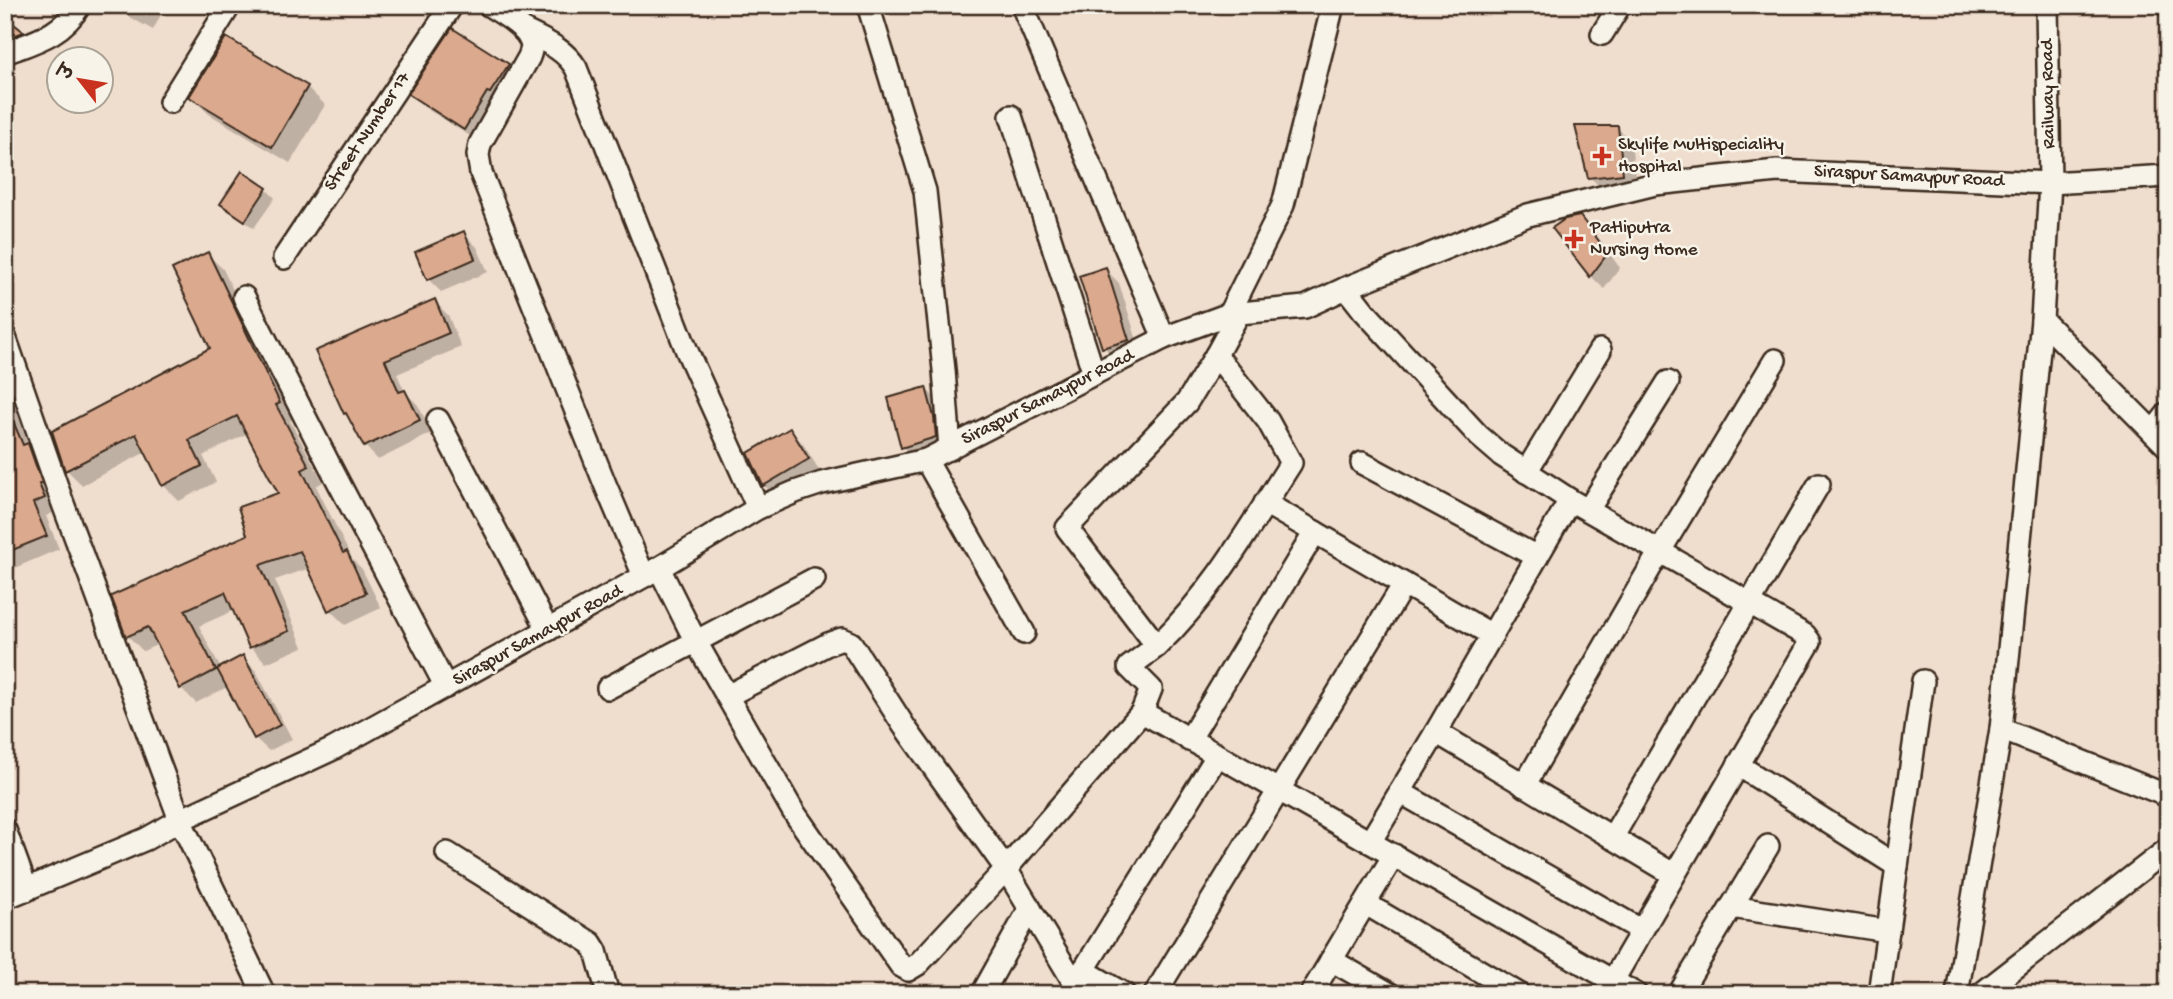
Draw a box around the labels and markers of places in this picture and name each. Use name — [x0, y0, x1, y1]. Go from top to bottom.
place label: Skylife Multispeciality Hospital — [1618, 134, 1785, 179]
marker: Skylife Multispeciality Hospital — [1592, 146, 1612, 166]
place label: Patliputra Nursing Home — [1589, 217, 1698, 262]
marker: Patliputra Nursing Home — [1564, 229, 1584, 249]

